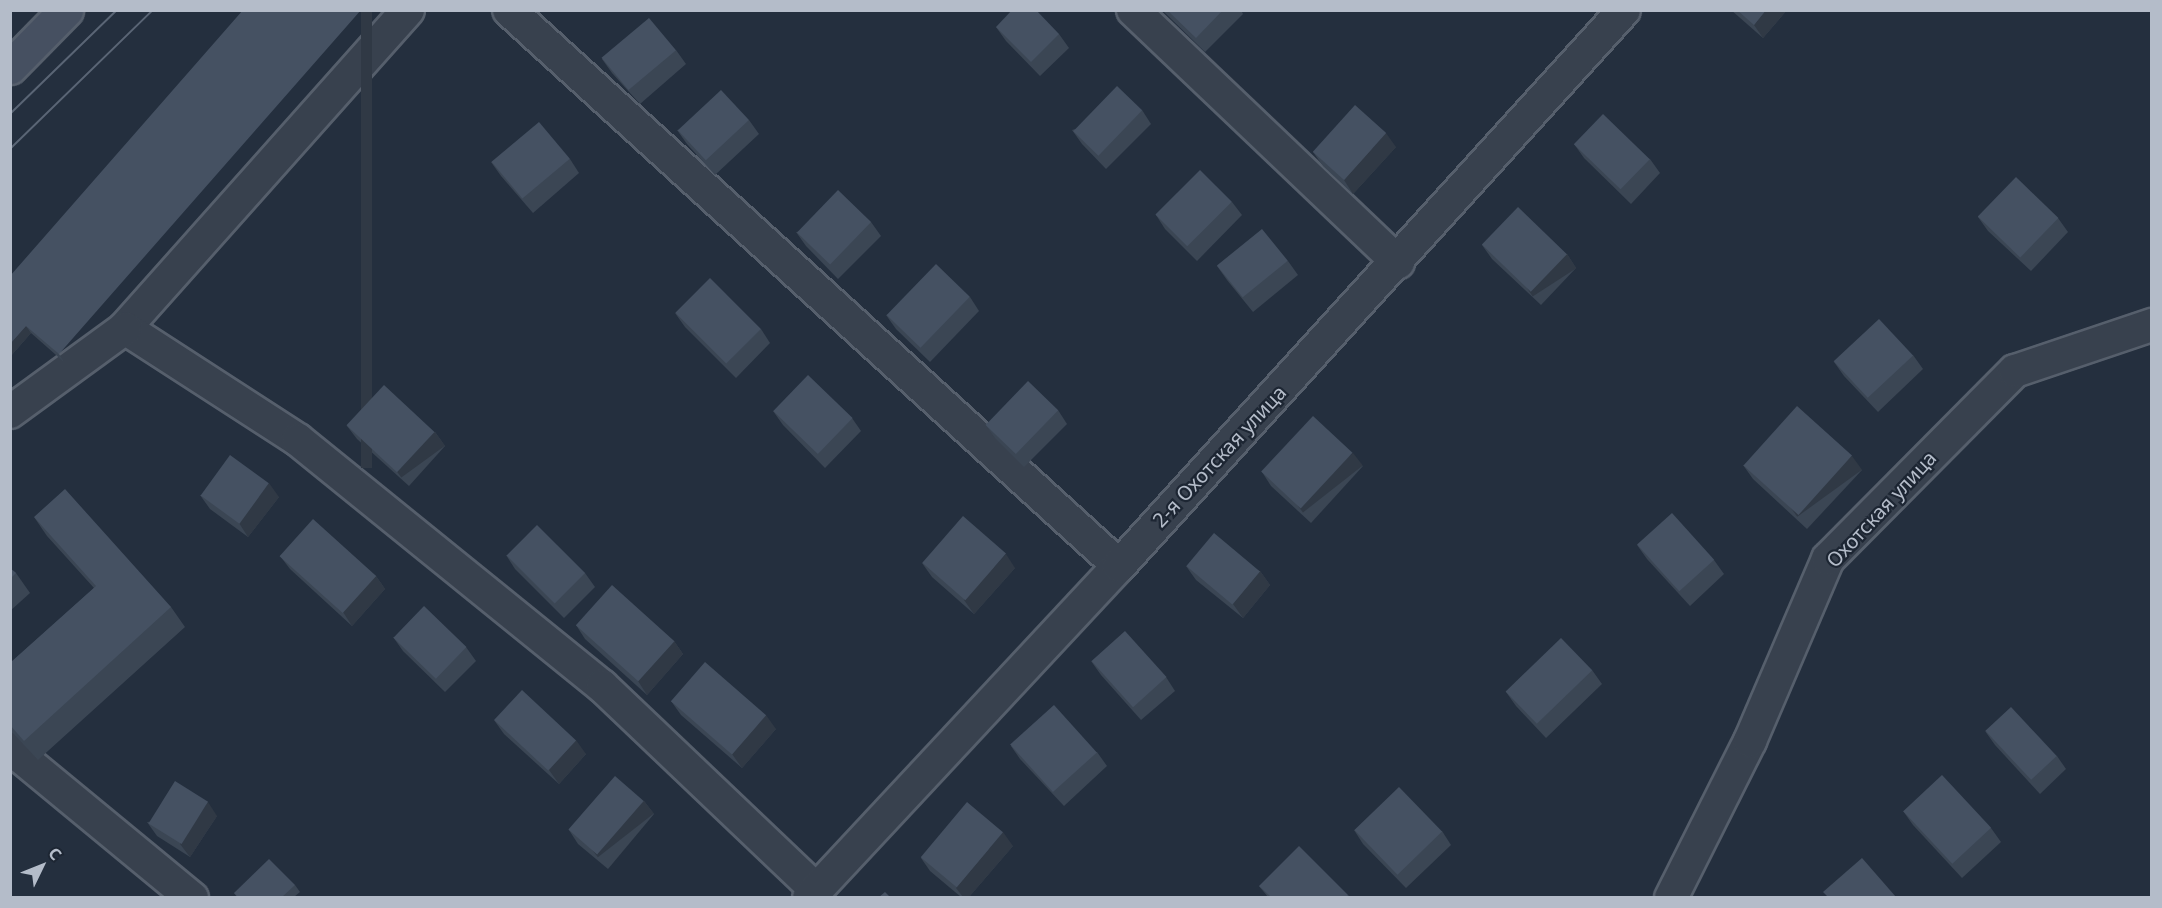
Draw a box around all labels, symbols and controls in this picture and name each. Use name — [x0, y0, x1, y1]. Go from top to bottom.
street label: 2-я Охотская улица — [1147, 380, 1291, 532]
street label: Охотская улица — [1821, 446, 1941, 572]
north arrow — [12, 836, 72, 896]
text: С — [44, 842, 67, 865]

